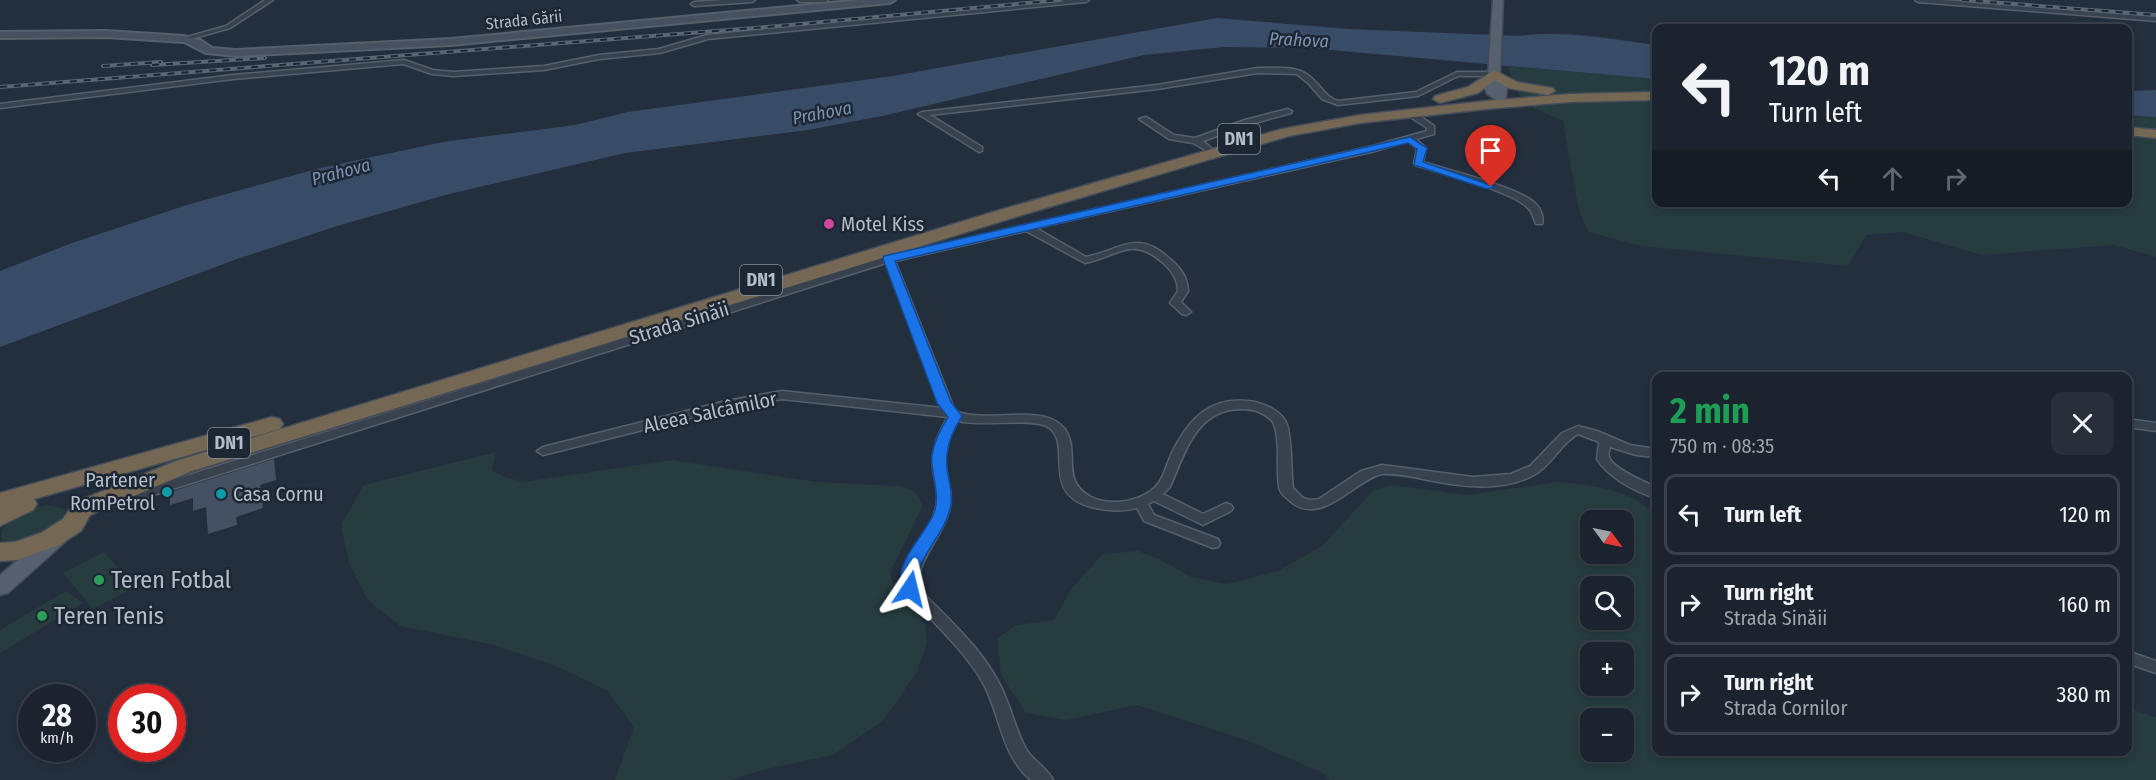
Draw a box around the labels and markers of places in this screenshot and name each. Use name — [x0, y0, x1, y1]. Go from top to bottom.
pin — [1465, 125, 1516, 187]
place label: Motel Kiss — [841, 212, 924, 236]
marker: Motel Kiss — [822, 217, 836, 231]
place label: Partener RomPetrol — [70, 468, 155, 515]
place label: Casa Cornu — [233, 482, 324, 506]
marker: Partener RomPetrol — [160, 485, 174, 499]
marker: Casa Cornu — [214, 487, 228, 501]
place label: Teren Fotbal — [111, 566, 231, 594]
marker: Teren Fotbal — [92, 573, 106, 587]
place label: Teren Tenis — [54, 602, 164, 630]
marker: Teren Tenis — [35, 609, 49, 623]

